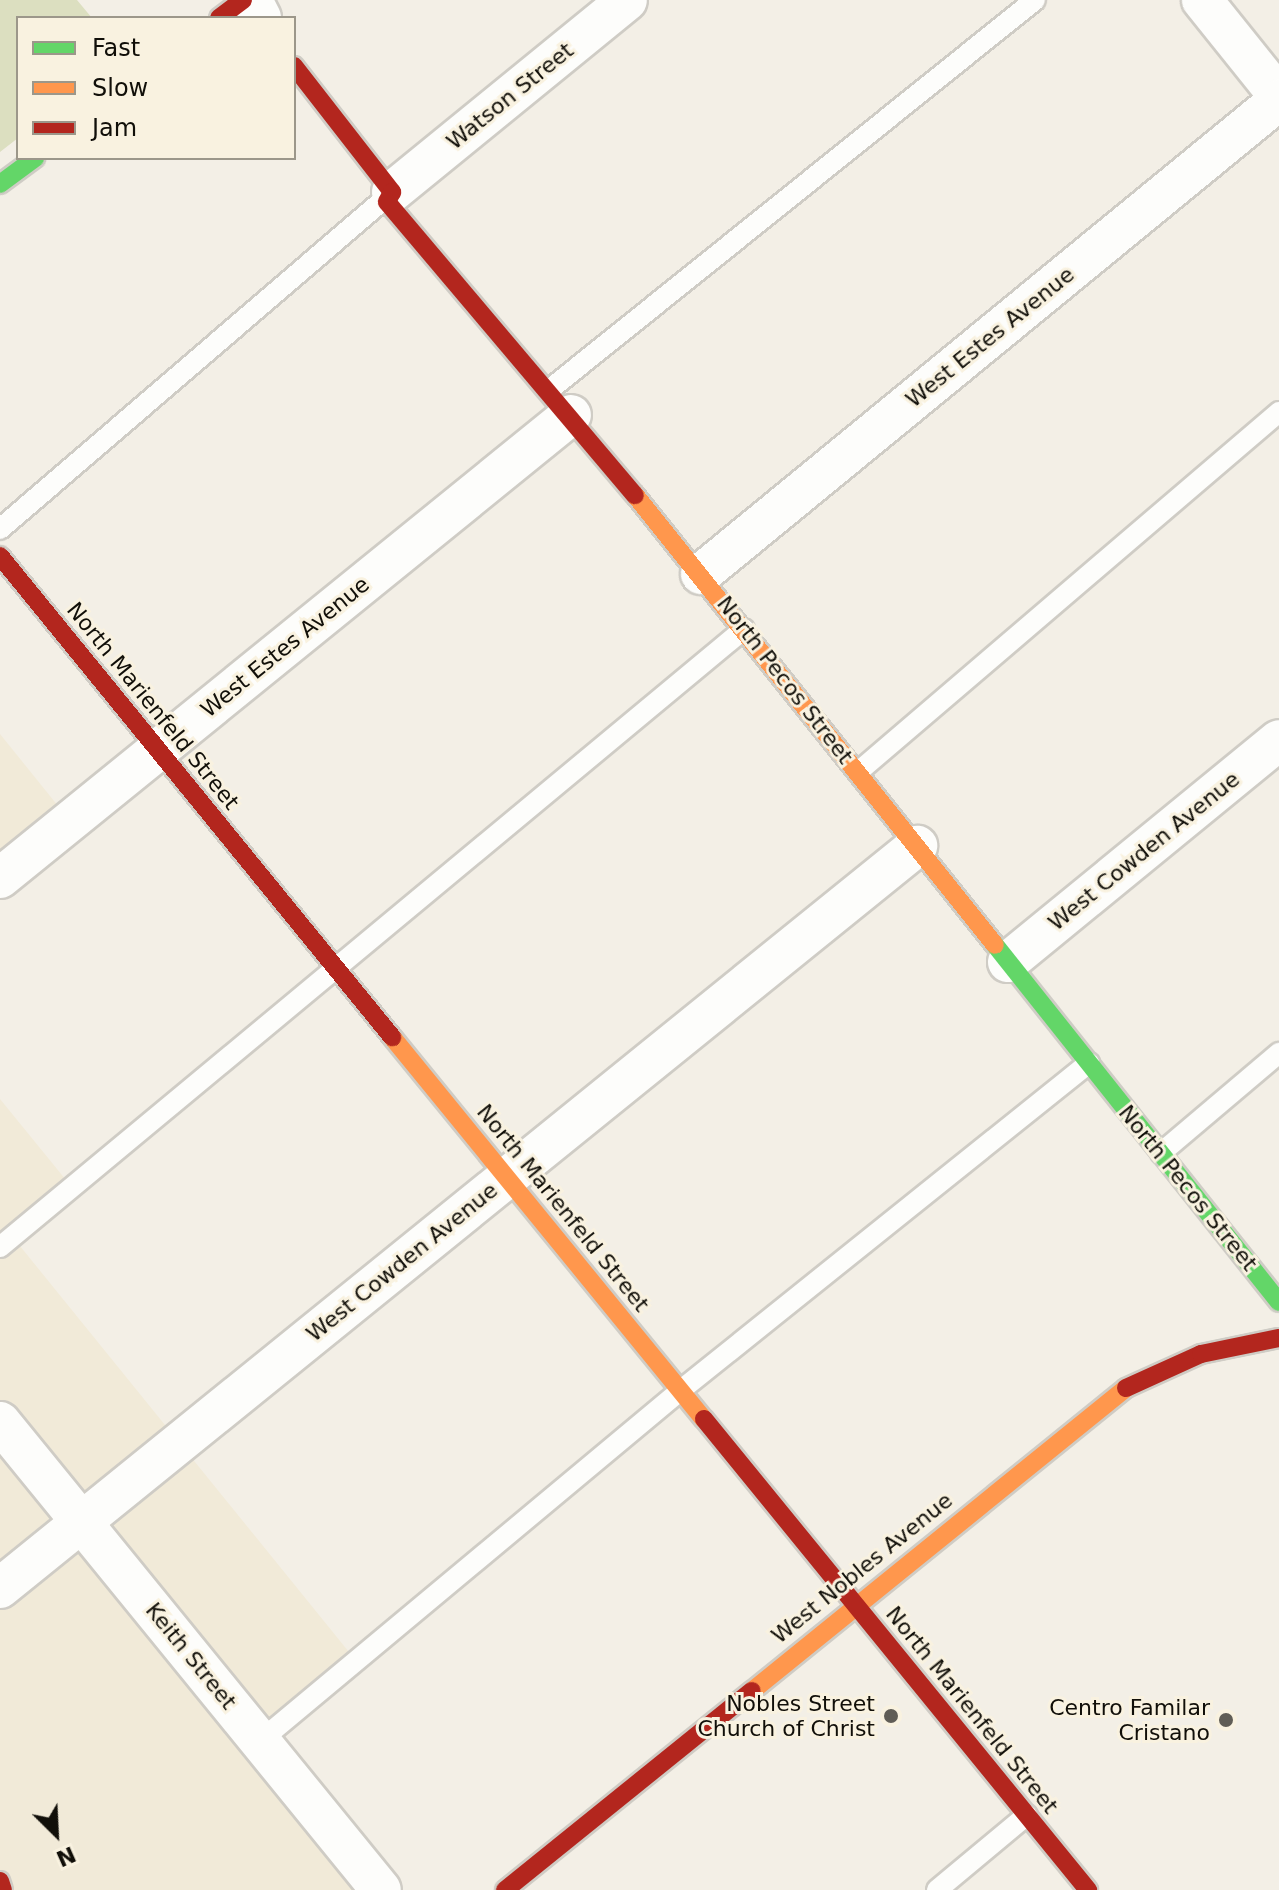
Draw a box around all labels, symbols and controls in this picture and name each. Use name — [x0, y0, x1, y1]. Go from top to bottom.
legend — [16, 16, 296, 160]
text: Fast — [92, 34, 140, 62]
street label: Watson Street — [441, 37, 579, 155]
text: Slow — [92, 74, 148, 102]
text: Jam — [92, 114, 137, 142]
street label: West Estes Avenue — [901, 261, 1079, 413]
street label: West Estes Avenue — [196, 571, 374, 723]
street label: North Pecos Street — [711, 591, 859, 769]
street label: North Marienfeld Street — [61, 597, 245, 815]
street label: West Cowden Avenue — [1043, 766, 1245, 936]
street label: North Marienfeld Street — [471, 1099, 655, 1317]
street label: North Pecos Street — [1113, 1100, 1263, 1276]
street label: West Cowden Avenue — [301, 1177, 503, 1347]
street label: West Nobles Avenue — [766, 1487, 958, 1649]
street label: Keith Street — [140, 1597, 242, 1715]
street label: North Marienfeld Street — [880, 1601, 1064, 1819]
place label: Nobles Street Church of Christ — [697, 1690, 875, 1742]
place label: Centro Familar Cristano — [1049, 1694, 1210, 1746]
marker: Nobles Street Church of Christ — [882, 1707, 900, 1725]
marker: Centro Familar Cristano — [1217, 1711, 1235, 1729]
north arrow — [16, 1794, 96, 1874]
text: N — [52, 1841, 79, 1872]

